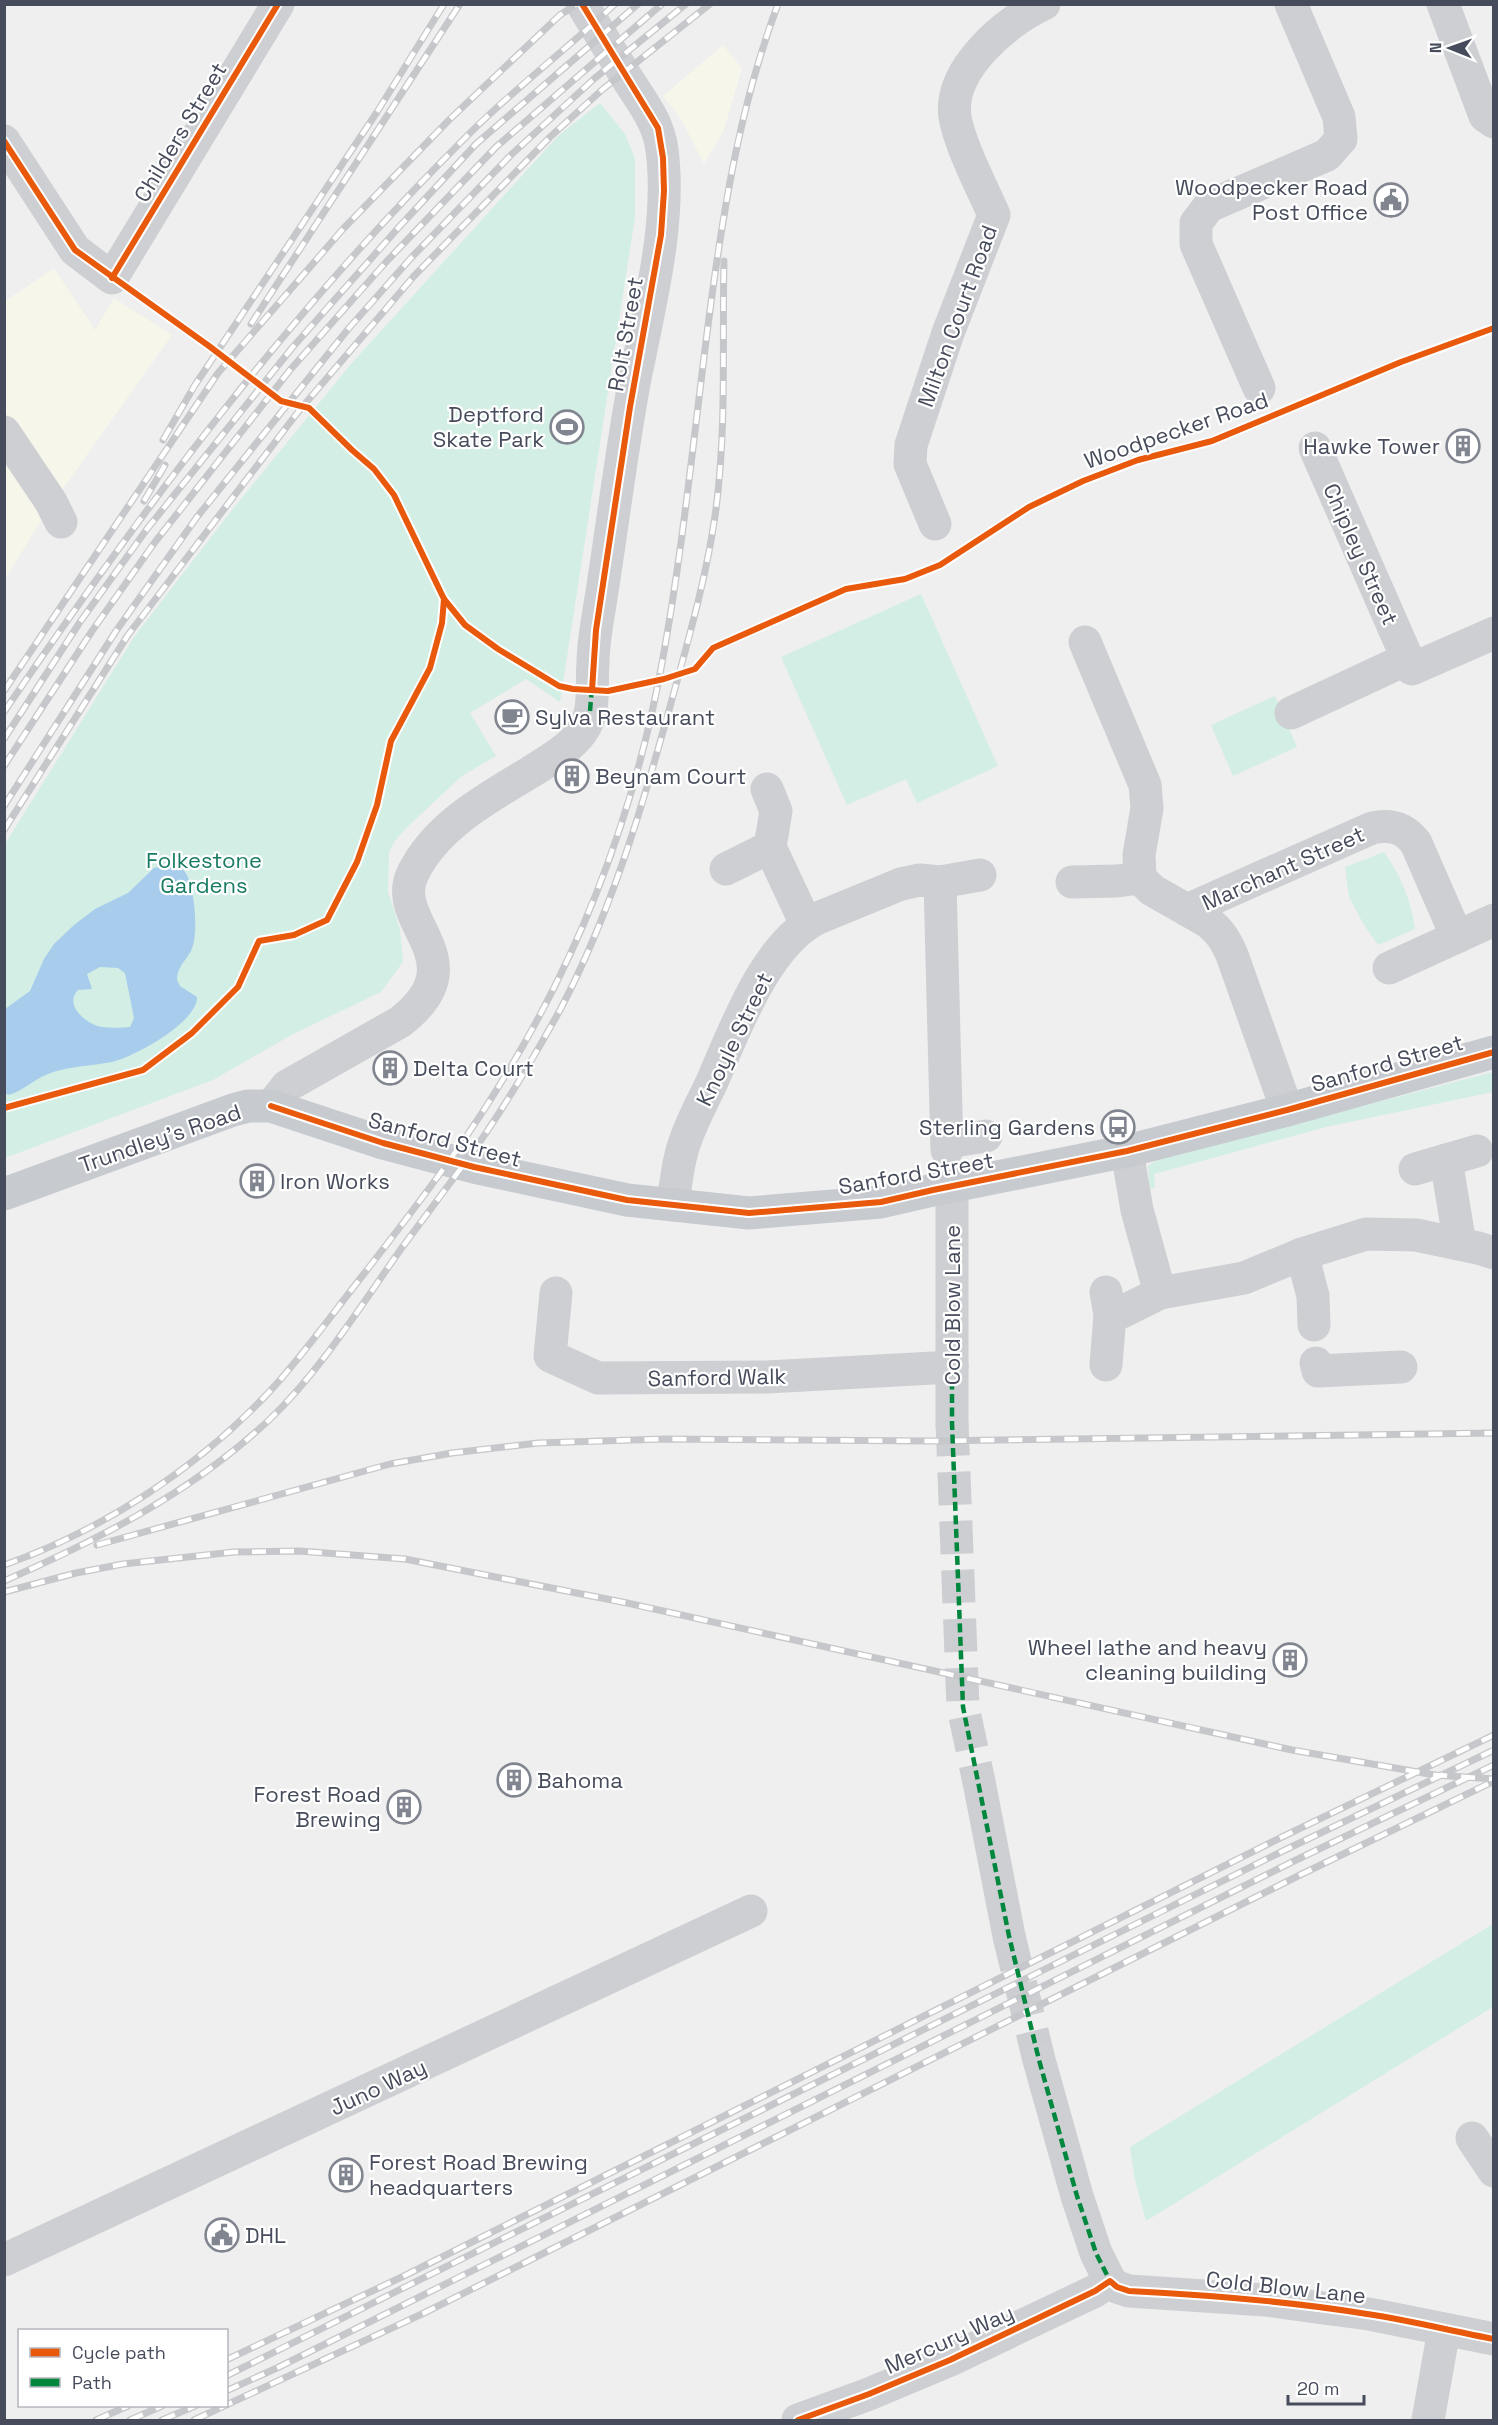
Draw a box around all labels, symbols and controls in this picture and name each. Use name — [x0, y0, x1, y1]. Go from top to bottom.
north arrow — [1420, 18, 1480, 78]
text: N — [1425, 42, 1446, 53]
street label: Childers Street — [127, 57, 233, 207]
place label: Woodpecker Road Post Office — [1175, 173, 1368, 226]
public building icon: Woodpecker Road Post Office — [1373, 182, 1409, 218]
street label: Milton Court Road — [911, 221, 1003, 411]
street label: Rolt Street — [601, 275, 649, 393]
street label: Woodpecker Road — [1080, 385, 1272, 475]
place label: Deptford Skate Park — [433, 400, 544, 453]
sports icon: Deptford Skate Park — [549, 409, 585, 445]
building icon: Hawke Tower — [1445, 428, 1481, 464]
place label: Hawke Tower — [1303, 432, 1440, 460]
street label: Chipley Street — [1317, 479, 1405, 629]
cafe icon: Sylva Restaurant — [494, 699, 530, 735]
place label: Sylva Restaurant — [535, 703, 715, 731]
building icon: Beynam Court — [554, 758, 590, 794]
place label: Beynam Court — [595, 762, 746, 790]
street label: Marchant Street — [1197, 820, 1369, 916]
park label: Folkestone Gardens — [146, 846, 262, 899]
street label: Knoyle Street — [690, 968, 778, 1110]
street label: Sanford Street — [1308, 1028, 1466, 1098]
building icon: Delta Court — [372, 1050, 408, 1086]
place label: Delta Court — [413, 1054, 534, 1082]
street label: Trundley's Road — [75, 1097, 245, 1179]
street label: Sanford Street — [366, 1105, 524, 1173]
bus stop icon: Sterling Gardens — [1100, 1109, 1136, 1145]
place label: Sterling Gardens — [919, 1113, 1095, 1141]
street label: Sanford Street — [836, 1146, 996, 1200]
building icon: Iron Works — [239, 1163, 275, 1199]
place label: Iron Works — [280, 1167, 390, 1195]
street label: Cold Blow Lane — [938, 1225, 966, 1385]
street label: Sanford Walk — [647, 1362, 787, 1392]
place label: Wheel lathe and heavy cleaning building — [1028, 1633, 1267, 1686]
building icon: Wheel lathe and heavy cleaning building — [1272, 1642, 1308, 1678]
building icon: Bahoma — [496, 1762, 532, 1798]
place label: Bahoma — [537, 1766, 623, 1794]
place label: Forest Road Brewing — [254, 1780, 381, 1833]
building icon: Forest Road Brewing — [386, 1789, 422, 1825]
street label: Juno Way — [325, 2052, 431, 2122]
place label: Forest Road Brewing headquarters — [369, 2148, 588, 2201]
building icon: Forest Road Brewing headquarters — [328, 2157, 364, 2193]
public building icon: DHL — [204, 2217, 240, 2253]
place label: DHL — [245, 2221, 286, 2249]
street label: Cold Blow Lane — [1205, 2265, 1367, 2309]
street label: Mercury Way — [880, 2298, 1018, 2380]
legend — [18, 2329, 228, 2407]
text: Cycle path — [72, 2341, 166, 2364]
scale bar — [1288, 2368, 1364, 2406]
text: Path — [72, 2371, 112, 2394]
text: 20 m — [1297, 2377, 1340, 2400]

